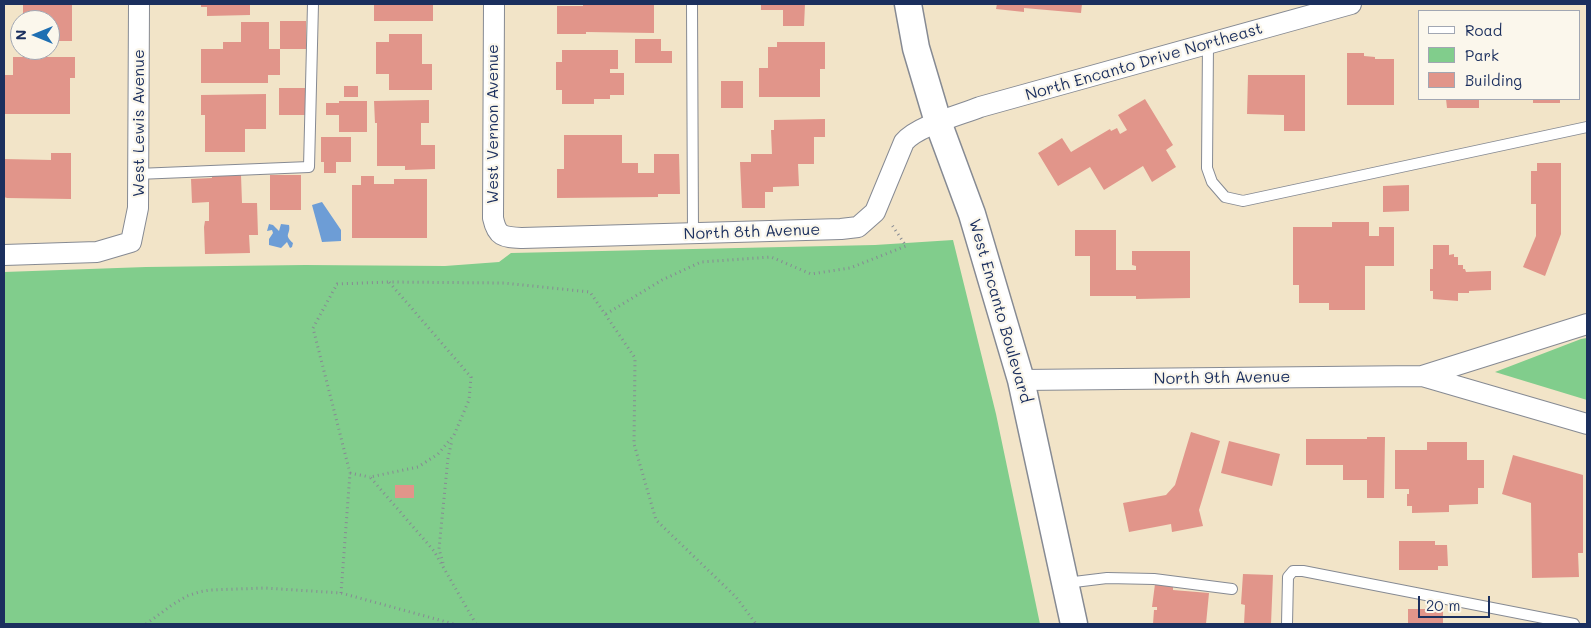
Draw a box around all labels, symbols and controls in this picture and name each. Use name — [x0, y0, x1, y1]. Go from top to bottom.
north arrow — [10, 10, 60, 60]
legend — [1418, 10, 1581, 100]
street label: North Encanto Drive Northeast — [1023, 19, 1265, 105]
text: Road — [1465, 20, 1502, 40]
text: N — [11, 30, 30, 40]
street label: West Vernon Avenue — [483, 44, 503, 204]
text: Park — [1465, 45, 1499, 65]
street label: West Lewis Avenue — [129, 49, 149, 197]
text: Building — [1465, 70, 1522, 90]
street label: West Encanto Boulevard — [965, 217, 1035, 405]
street label: North 8th Avenue — [683, 220, 821, 244]
street label: North 9th Avenue — [1154, 367, 1290, 389]
scale bar — [1421, 586, 1494, 618]
text: 20 m — [1426, 595, 1460, 615]

